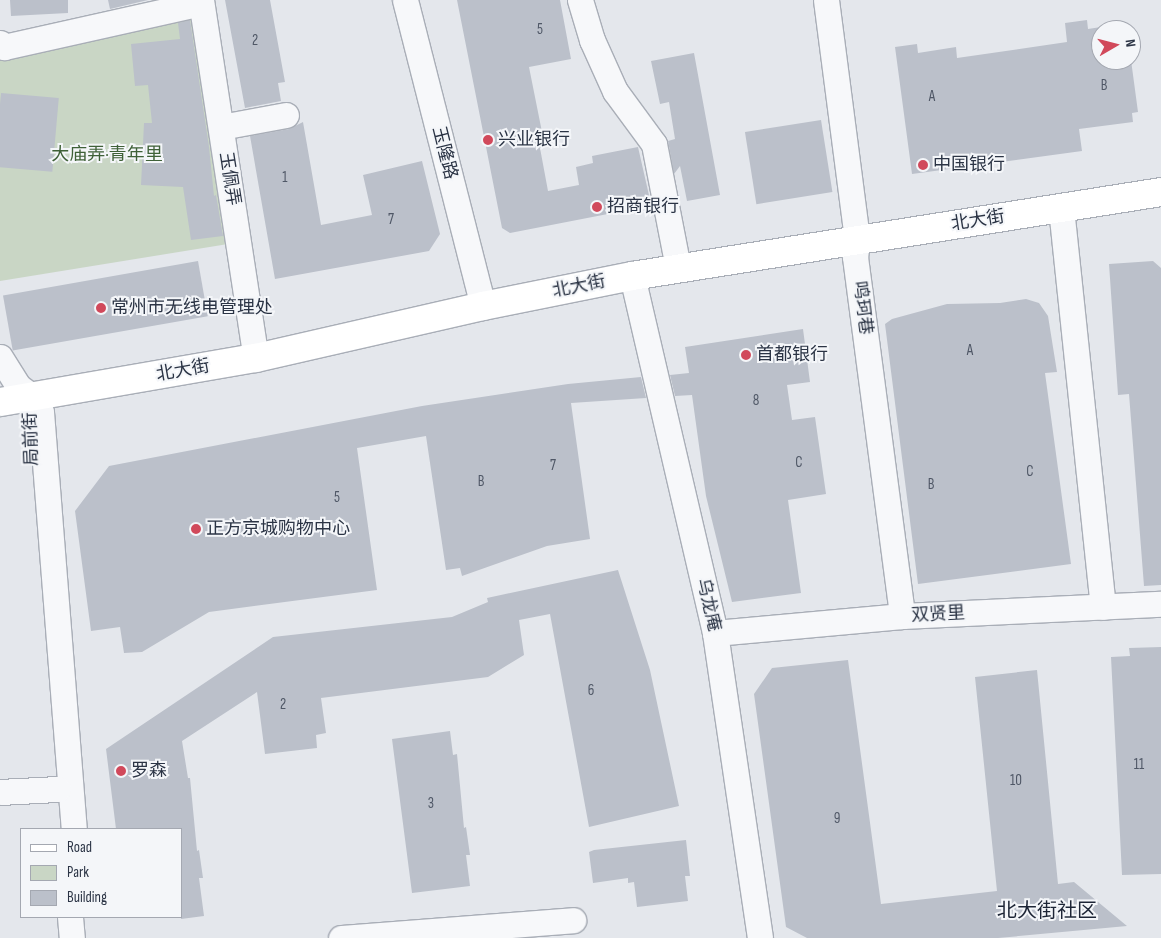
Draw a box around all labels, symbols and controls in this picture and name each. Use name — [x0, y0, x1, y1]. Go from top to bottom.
north arrow — [1091, 20, 1141, 70]
house number: 5 — [537, 21, 543, 39]
house number: 2 — [252, 32, 258, 50]
text: N — [1121, 38, 1139, 48]
house number: B — [1101, 77, 1107, 95]
house number: A — [929, 88, 935, 106]
street label: 玉隆路 — [427, 124, 461, 182]
place label: 兴业银行 — [498, 129, 570, 151]
marker: 兴业银行 — [482, 134, 494, 146]
park label: 大庙弄·青年里 — [51, 144, 163, 166]
street label: 玉佩弄 — [214, 151, 244, 207]
place label: 中国银行 — [933, 154, 1005, 176]
marker: 中国银行 — [917, 159, 929, 171]
house number: 1 — [282, 169, 288, 187]
place label: 招商银行 — [607, 196, 679, 218]
marker: 招商银行 — [591, 201, 603, 213]
street label: 北大街 — [950, 206, 1006, 236]
house number: 7 — [388, 211, 394, 229]
street label: 北大街 — [550, 271, 608, 303]
street label: 鸣珂巷 — [848, 280, 876, 336]
place label: 常州市无线电管理处 — [111, 297, 273, 319]
marker: 常州市无线电管理处 — [95, 302, 107, 314]
house number: A — [967, 342, 973, 360]
place label: 首都银行 — [756, 344, 828, 366]
marker: 首都银行 — [740, 349, 752, 361]
street label: 北大街 — [155, 356, 211, 386]
house number: 8 — [753, 392, 759, 410]
street label: 局前街 — [20, 412, 44, 466]
house number: C — [795, 454, 803, 472]
house number: 7 — [550, 457, 556, 475]
house number: C — [1026, 463, 1034, 481]
house number: B — [478, 473, 484, 491]
house number: B — [928, 476, 934, 494]
house number: 5 — [334, 489, 340, 507]
place label: 正方京城购物中心 — [206, 518, 350, 540]
marker: 正方京城购物中心 — [190, 523, 202, 535]
street label: 乌龙庵 — [691, 576, 725, 634]
street label: 双贤里 — [910, 603, 966, 627]
house number: 6 — [588, 682, 594, 700]
house number: 2 — [280, 696, 286, 714]
house number: 11 — [1134, 756, 1144, 774]
place label: 罗森 — [131, 760, 167, 782]
marker: 罗森 — [115, 765, 127, 777]
house number: 10 — [1010, 772, 1022, 790]
house number: 3 — [428, 795, 434, 813]
house number: 9 — [834, 810, 840, 828]
legend — [20, 828, 182, 918]
text: Road — [67, 838, 92, 857]
text: Park — [67, 863, 89, 882]
text: Building — [67, 888, 107, 907]
district label: 北大街社区 — [997, 899, 1097, 923]

